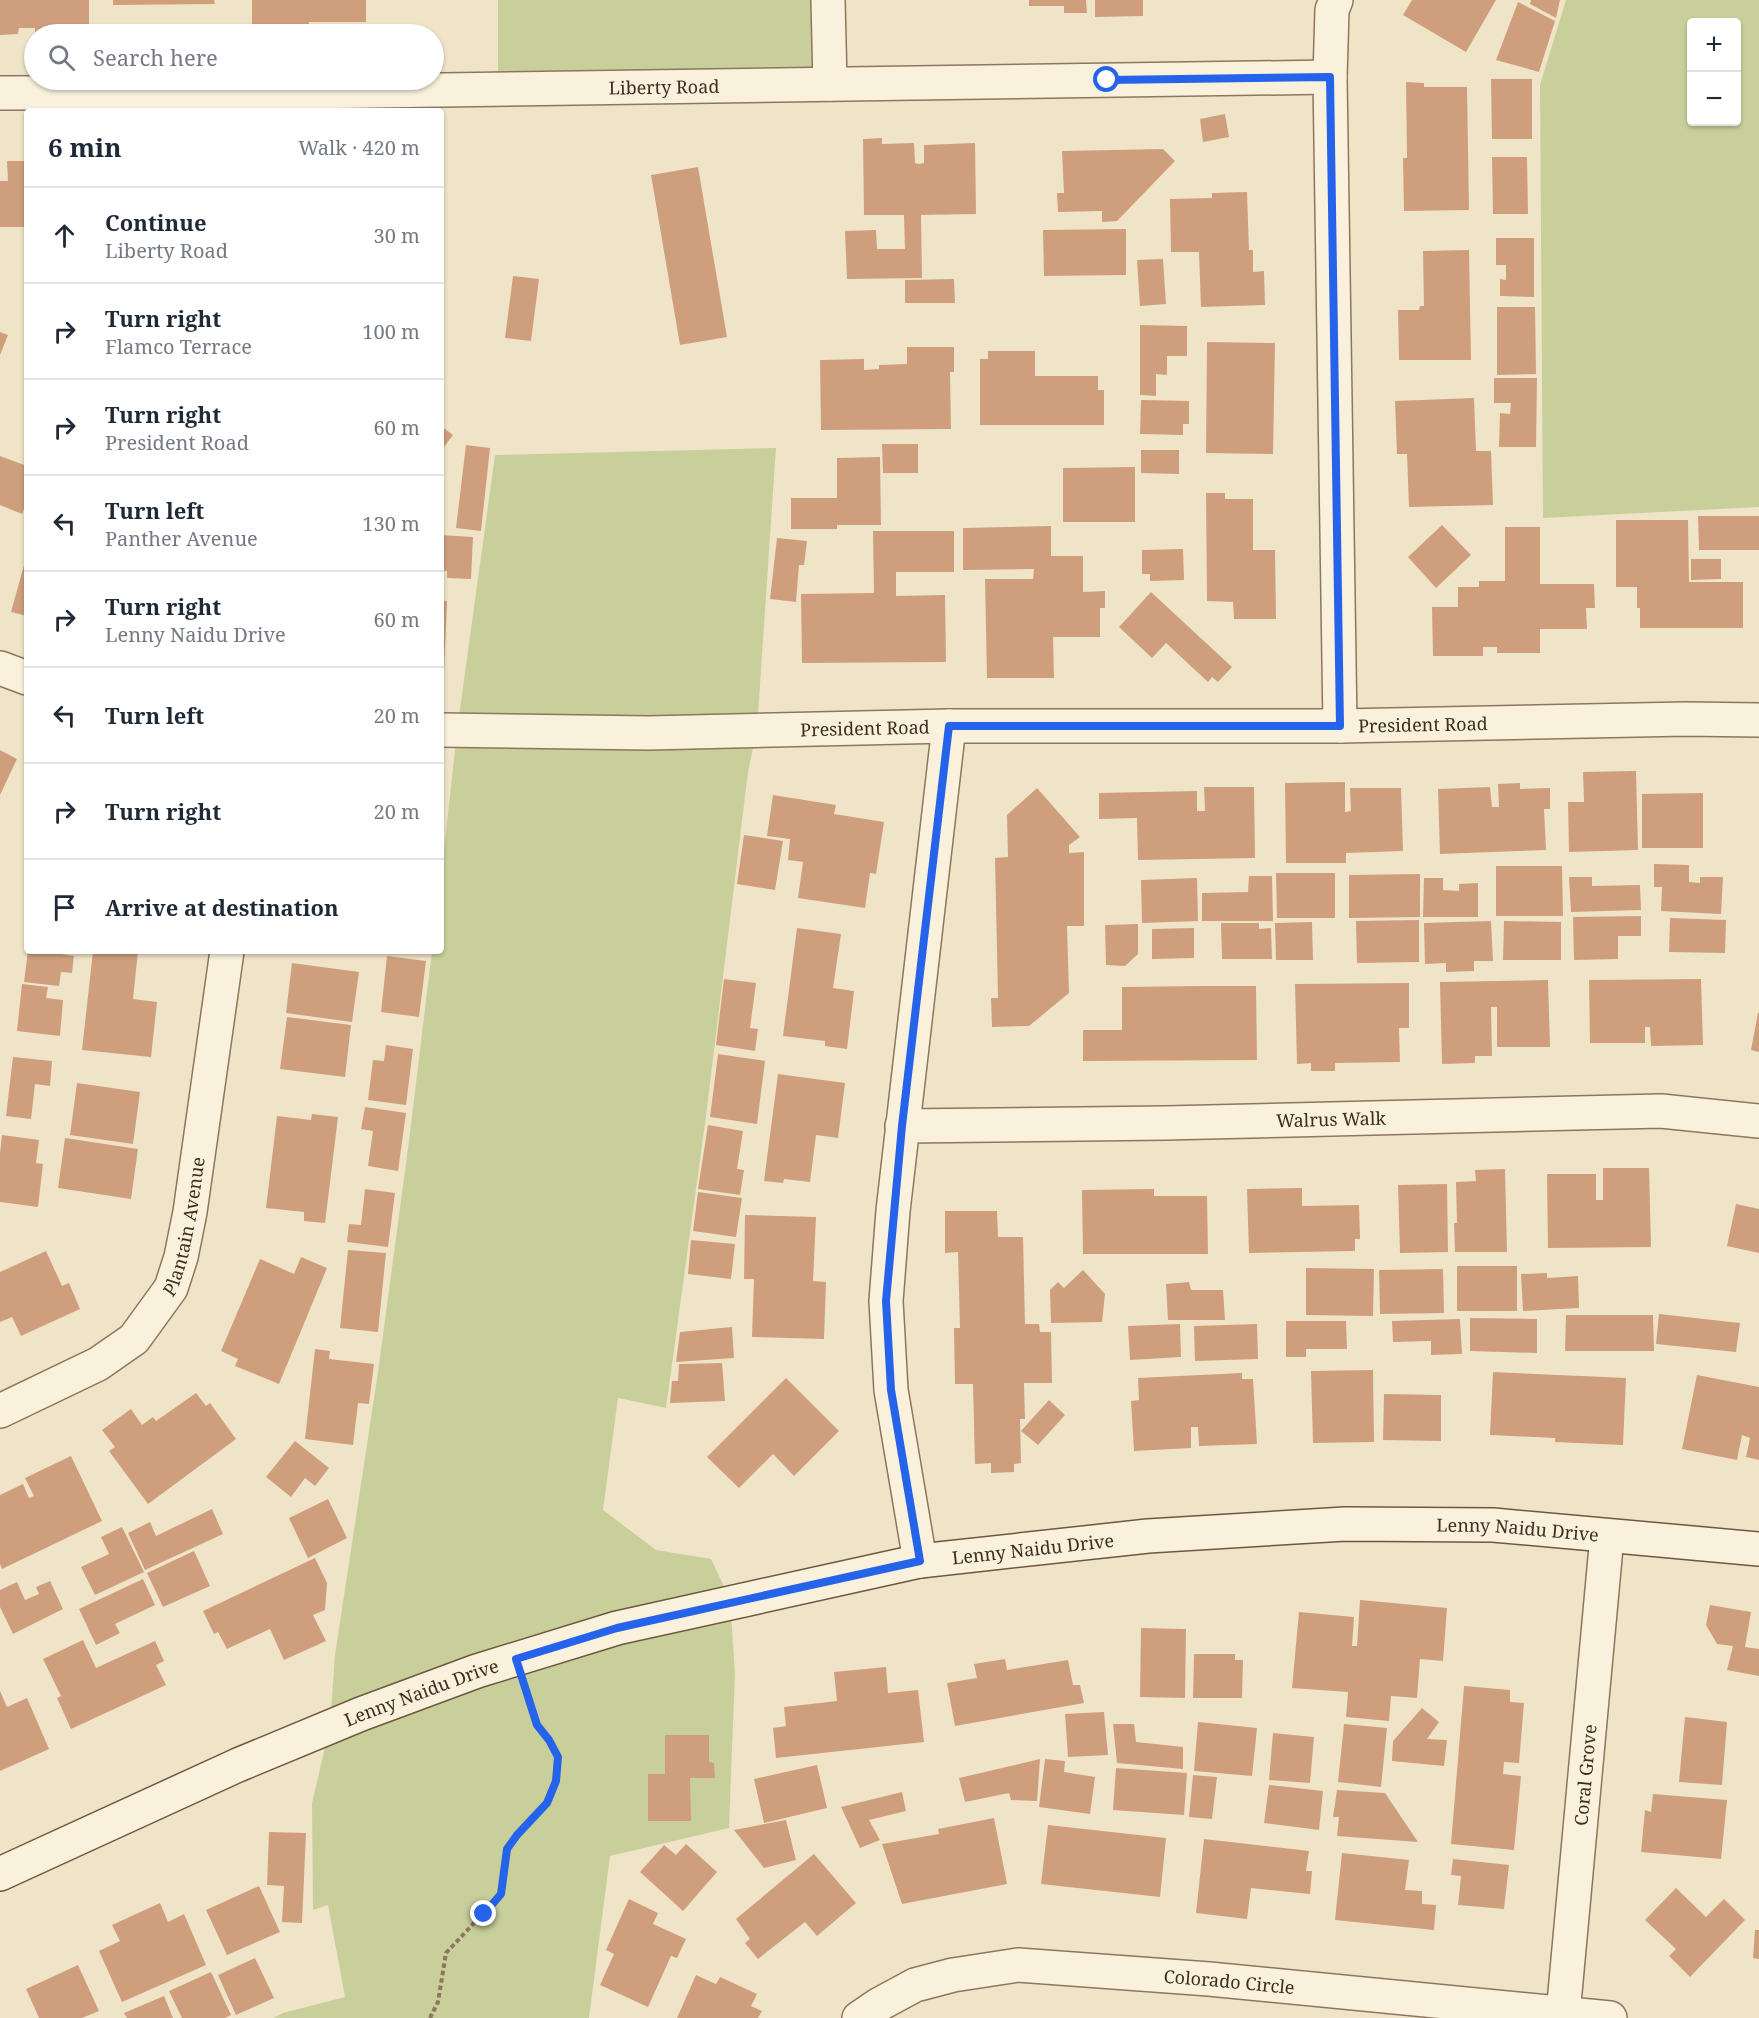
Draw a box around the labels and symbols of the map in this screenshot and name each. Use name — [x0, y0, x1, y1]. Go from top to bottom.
route start — [1093, 66, 1119, 92]
street label: Liberty Road — [608, 74, 720, 100]
street label: President Road — [1358, 711, 1488, 738]
street label: President Road — [800, 714, 930, 741]
street label: Walrus Walk — [1276, 1106, 1387, 1132]
street label: Plantain Avenue — [157, 1155, 210, 1301]
street label: Lenny Naidu Drive — [1436, 1513, 1600, 1547]
street label: Lenny Naidu Drive — [951, 1528, 1115, 1569]
street label: Lenny Naidu Drive — [340, 1653, 501, 1732]
street label: Coral Grove — [1568, 1723, 1602, 1827]
route end — [470, 1900, 496, 1926]
street label: Colorado Circle — [1163, 1964, 1296, 1999]

